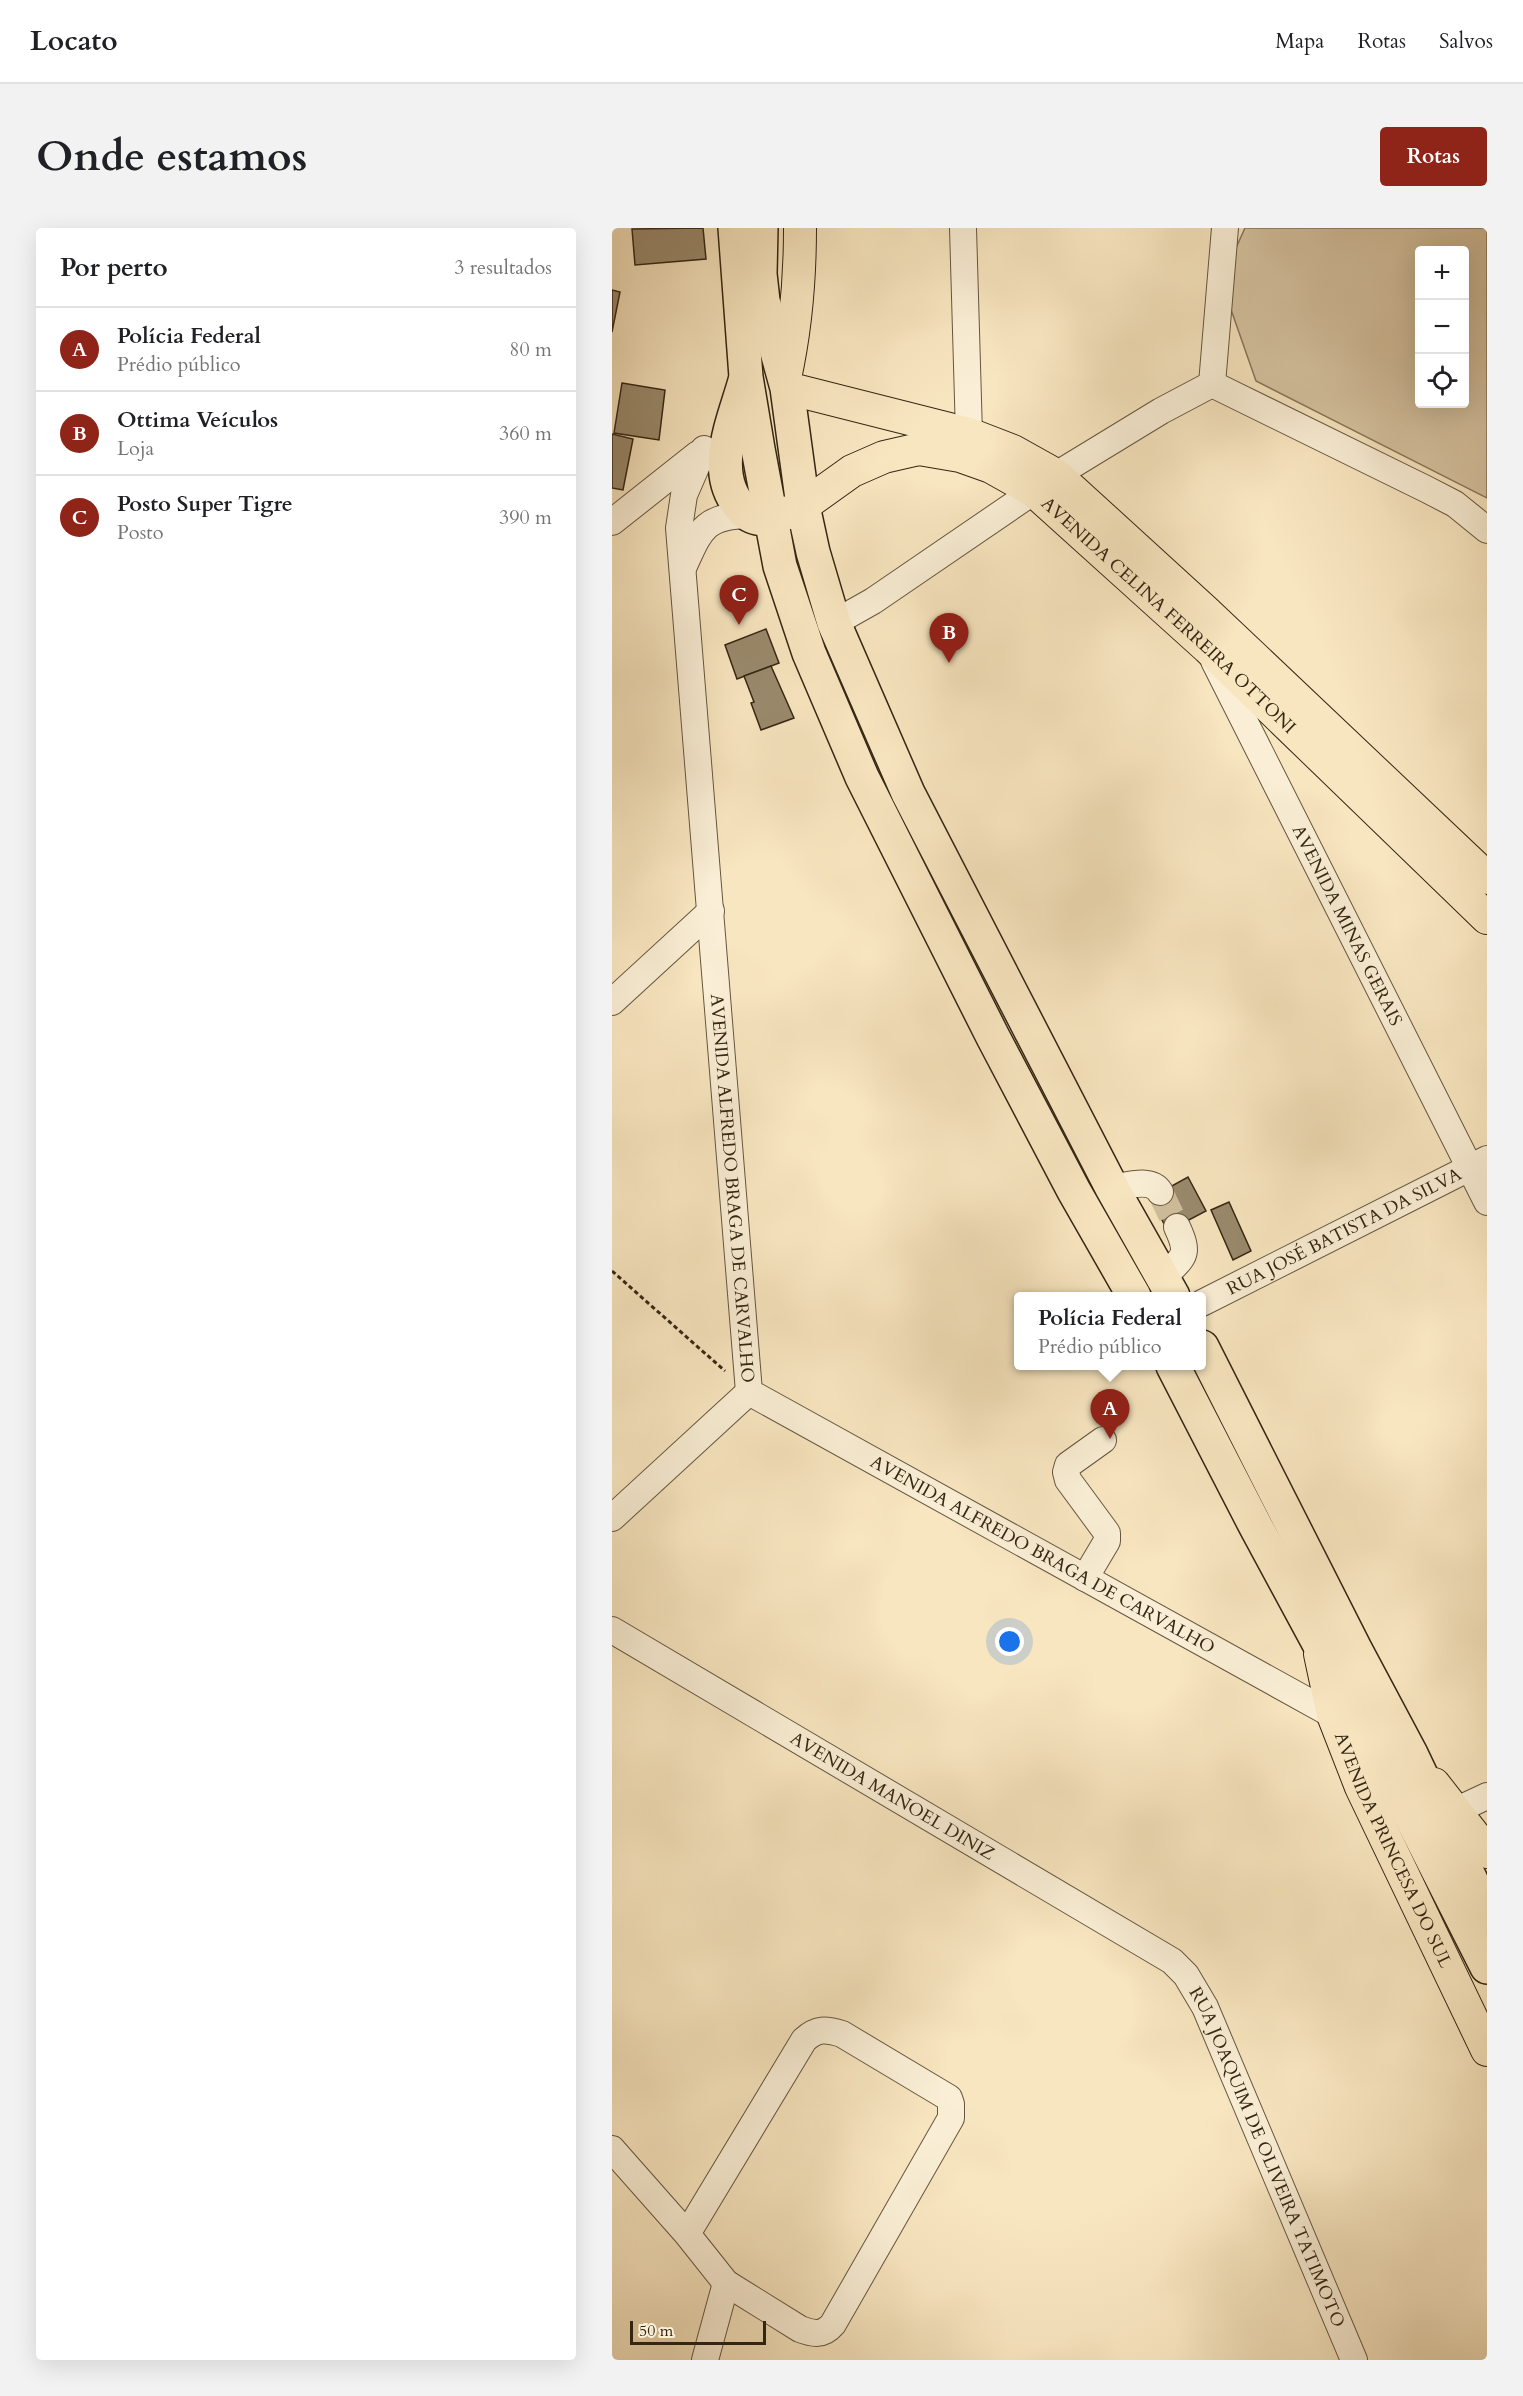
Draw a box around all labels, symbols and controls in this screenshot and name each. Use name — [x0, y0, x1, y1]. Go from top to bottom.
text: Locato — [30, 22, 118, 60]
text: Mapa — [1275, 27, 1324, 56]
text: Rotas — [1357, 27, 1406, 56]
text: Salvos — [1439, 27, 1493, 56]
button: Rotas — [1380, 127, 1487, 186]
text: Onde estamos — [36, 128, 307, 185]
map controls — [1415, 246, 1469, 408]
button: + — [1415, 246, 1469, 300]
text: Por perto — [60, 250, 168, 285]
text: 3 resultados — [454, 254, 552, 281]
button: − — [1415, 300, 1469, 354]
text: Polícia Federal — [117, 321, 261, 351]
text: A — [72, 336, 87, 363]
text: 80 m — [509, 336, 552, 363]
text: Prédio público — [117, 351, 241, 378]
button: locate — [1415, 354, 1469, 408]
text: Ottima Veículos — [117, 405, 278, 435]
text: B — [72, 420, 87, 447]
text: 360 m — [499, 420, 552, 447]
text: Loja — [117, 435, 154, 462]
text: Posto Super Tigre — [117, 489, 293, 519]
street label: AVENIDA CELINA FERREIRA OTTONI — [1036, 491, 1302, 739]
text: C — [72, 504, 87, 531]
text: 390 m — [499, 504, 552, 531]
text: Posto — [117, 519, 163, 546]
pin: C — [720, 576, 758, 625]
pin: B — [930, 614, 968, 663]
street label: AVENIDA MINAS GERAIS — [1286, 821, 1409, 1030]
street label: AVENIDA ALFREDO BRAGA DE CARVALHO — [704, 993, 761, 1384]
street label: RUA JOSÉ BATISTA DA SILVA — [1222, 1161, 1466, 1301]
popup — [1014, 1292, 1206, 1370]
text: Polícia Federal — [1038, 1303, 1182, 1333]
text: Prédio público — [1038, 1333, 1162, 1360]
pin: A — [1090, 1390, 1130, 1439]
street label: AVENIDA ALFREDO BRAGA DE CARVALHO — [866, 1449, 1219, 1660]
your location — [995, 1627, 1024, 1656]
street label: AVENIDA MANOEL DINIZ — [786, 1726, 1000, 1866]
street label: AVENIDA PRINCESA DO SUL — [1328, 1728, 1458, 1972]
street label: RUA JOAQUIM DE OLIVEIRA TATIMOTO — [1183, 1982, 1351, 2331]
scale bar — [630, 2318, 766, 2346]
text: 50 m — [639, 2320, 673, 2342]

